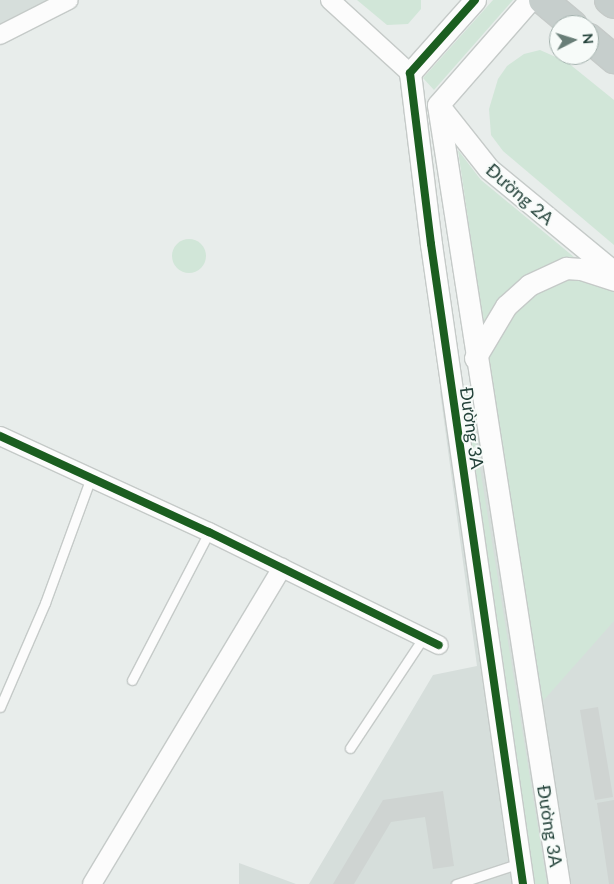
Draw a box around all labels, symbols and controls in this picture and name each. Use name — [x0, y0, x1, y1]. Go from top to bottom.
north arrow — [549, 15, 599, 65]
text: N — [580, 33, 597, 45]
street label: Đường 2A — [482, 159, 558, 229]
street label: Đường 3A — [456, 386, 488, 470]
street label: Đường 3A — [533, 783, 567, 869]

